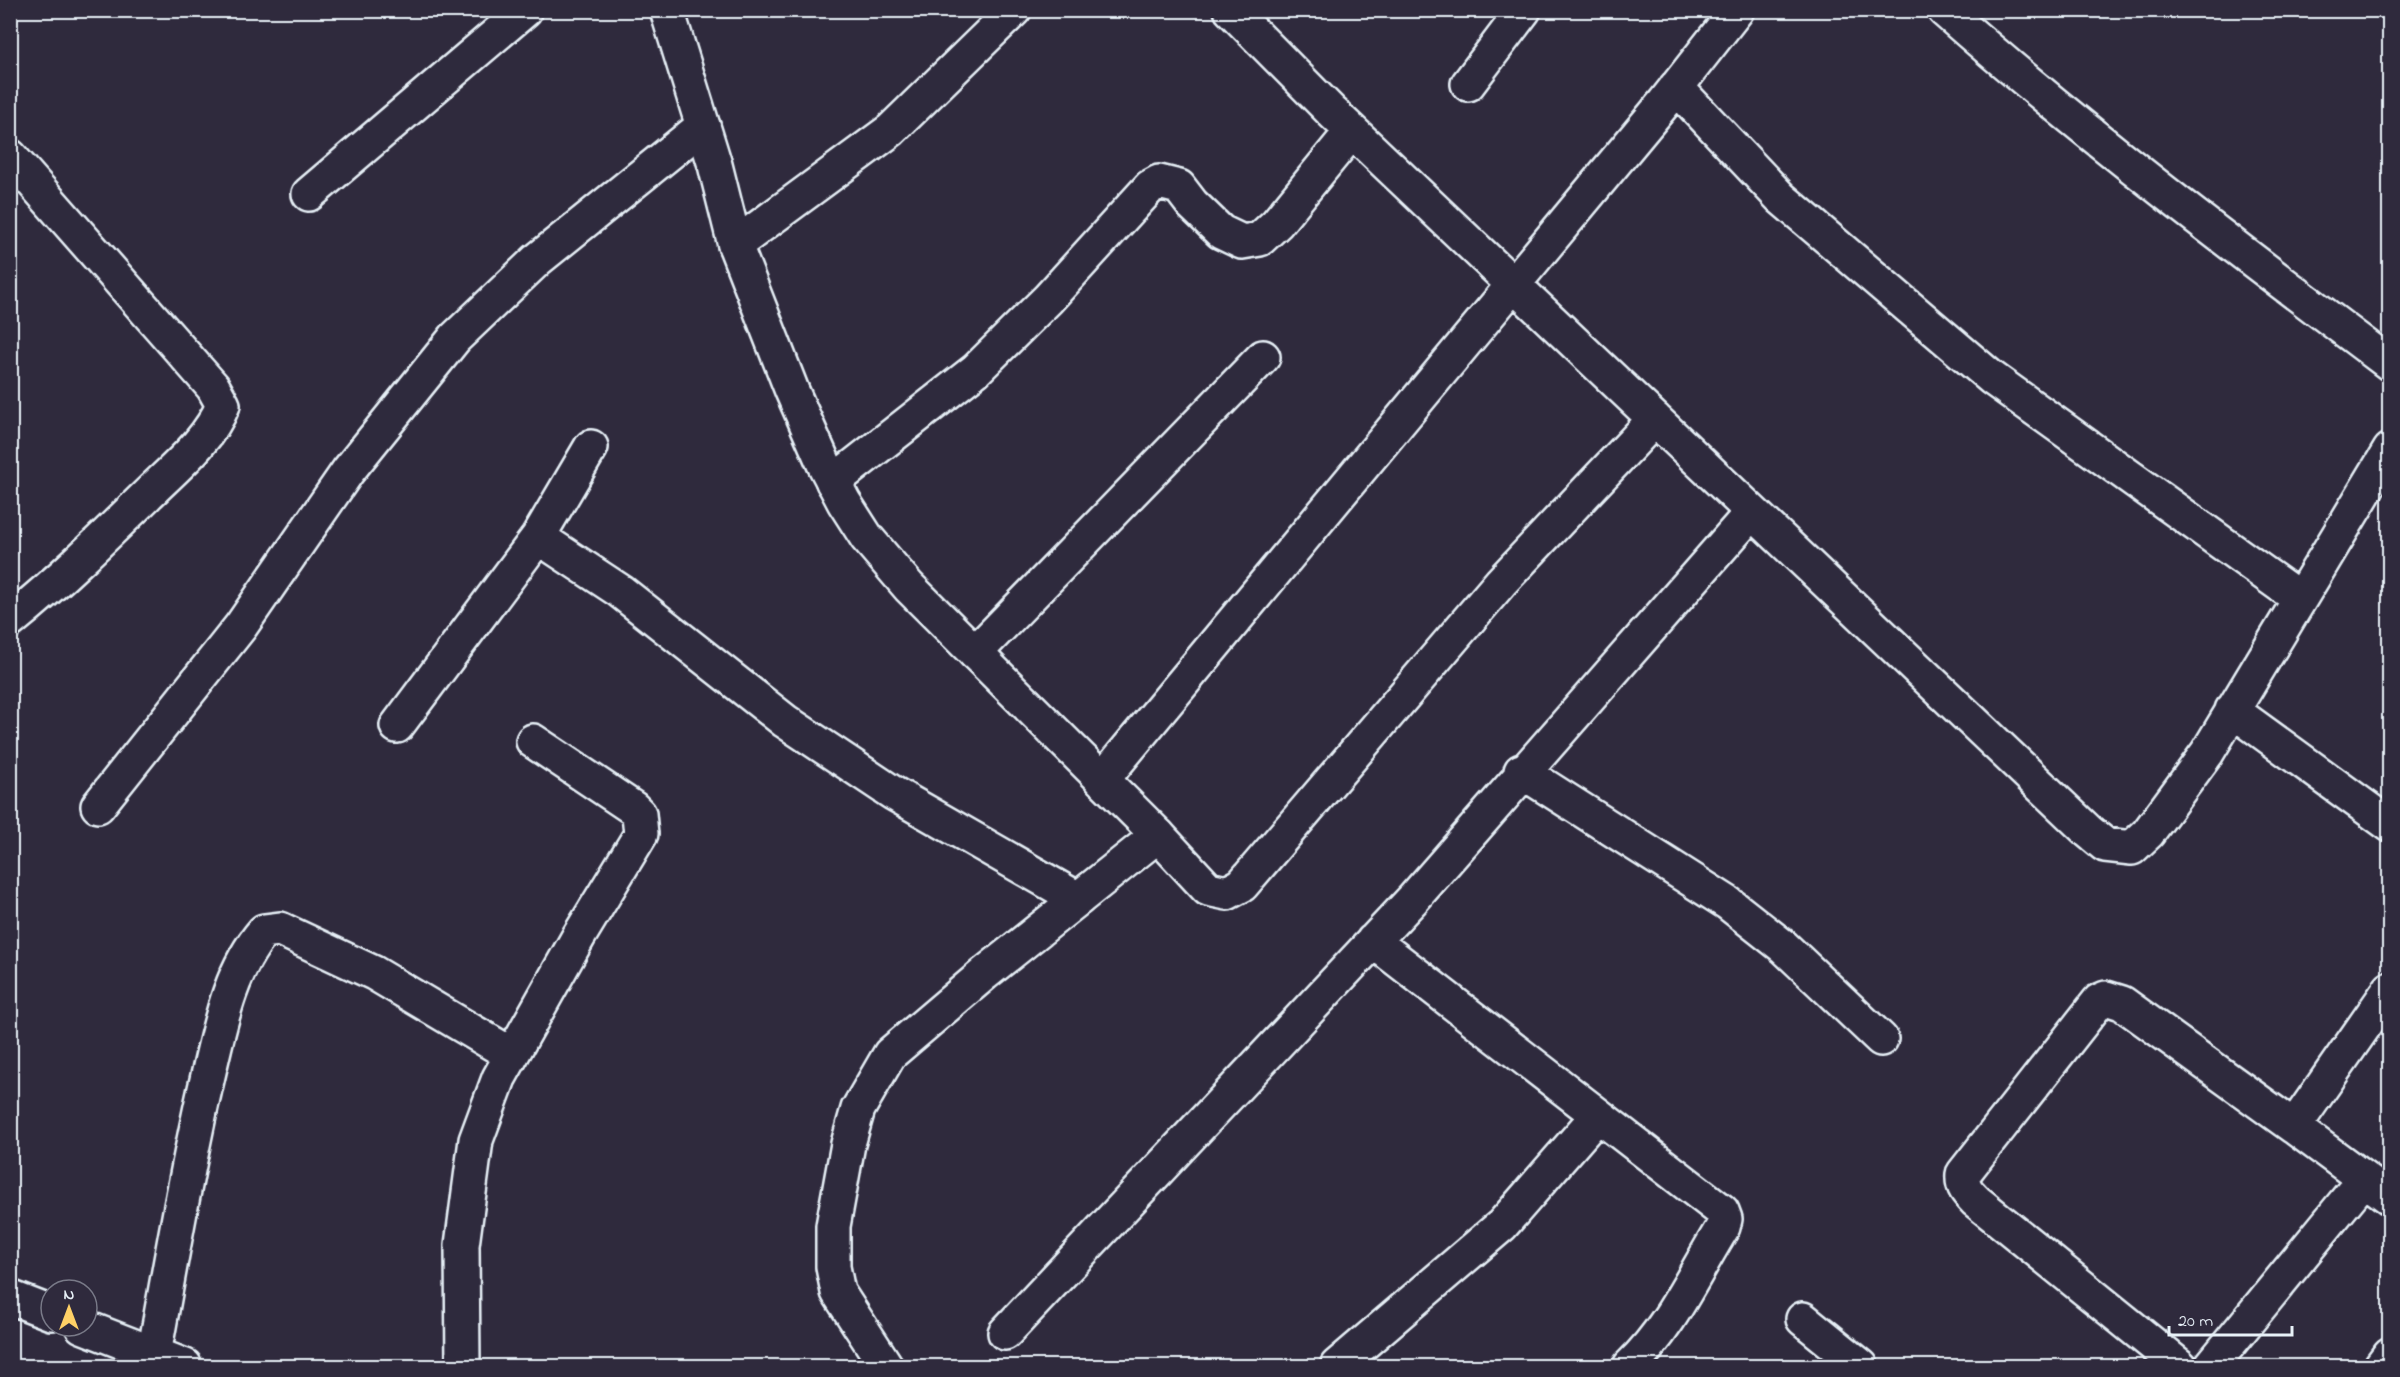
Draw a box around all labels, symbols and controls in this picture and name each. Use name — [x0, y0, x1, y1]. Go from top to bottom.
north arrow — [39, 1278, 99, 1338]
text: N — [64, 1283, 75, 1307]
scale bar — [2169, 1299, 2292, 1337]
text: 20 m — [2178, 1309, 2213, 1335]

